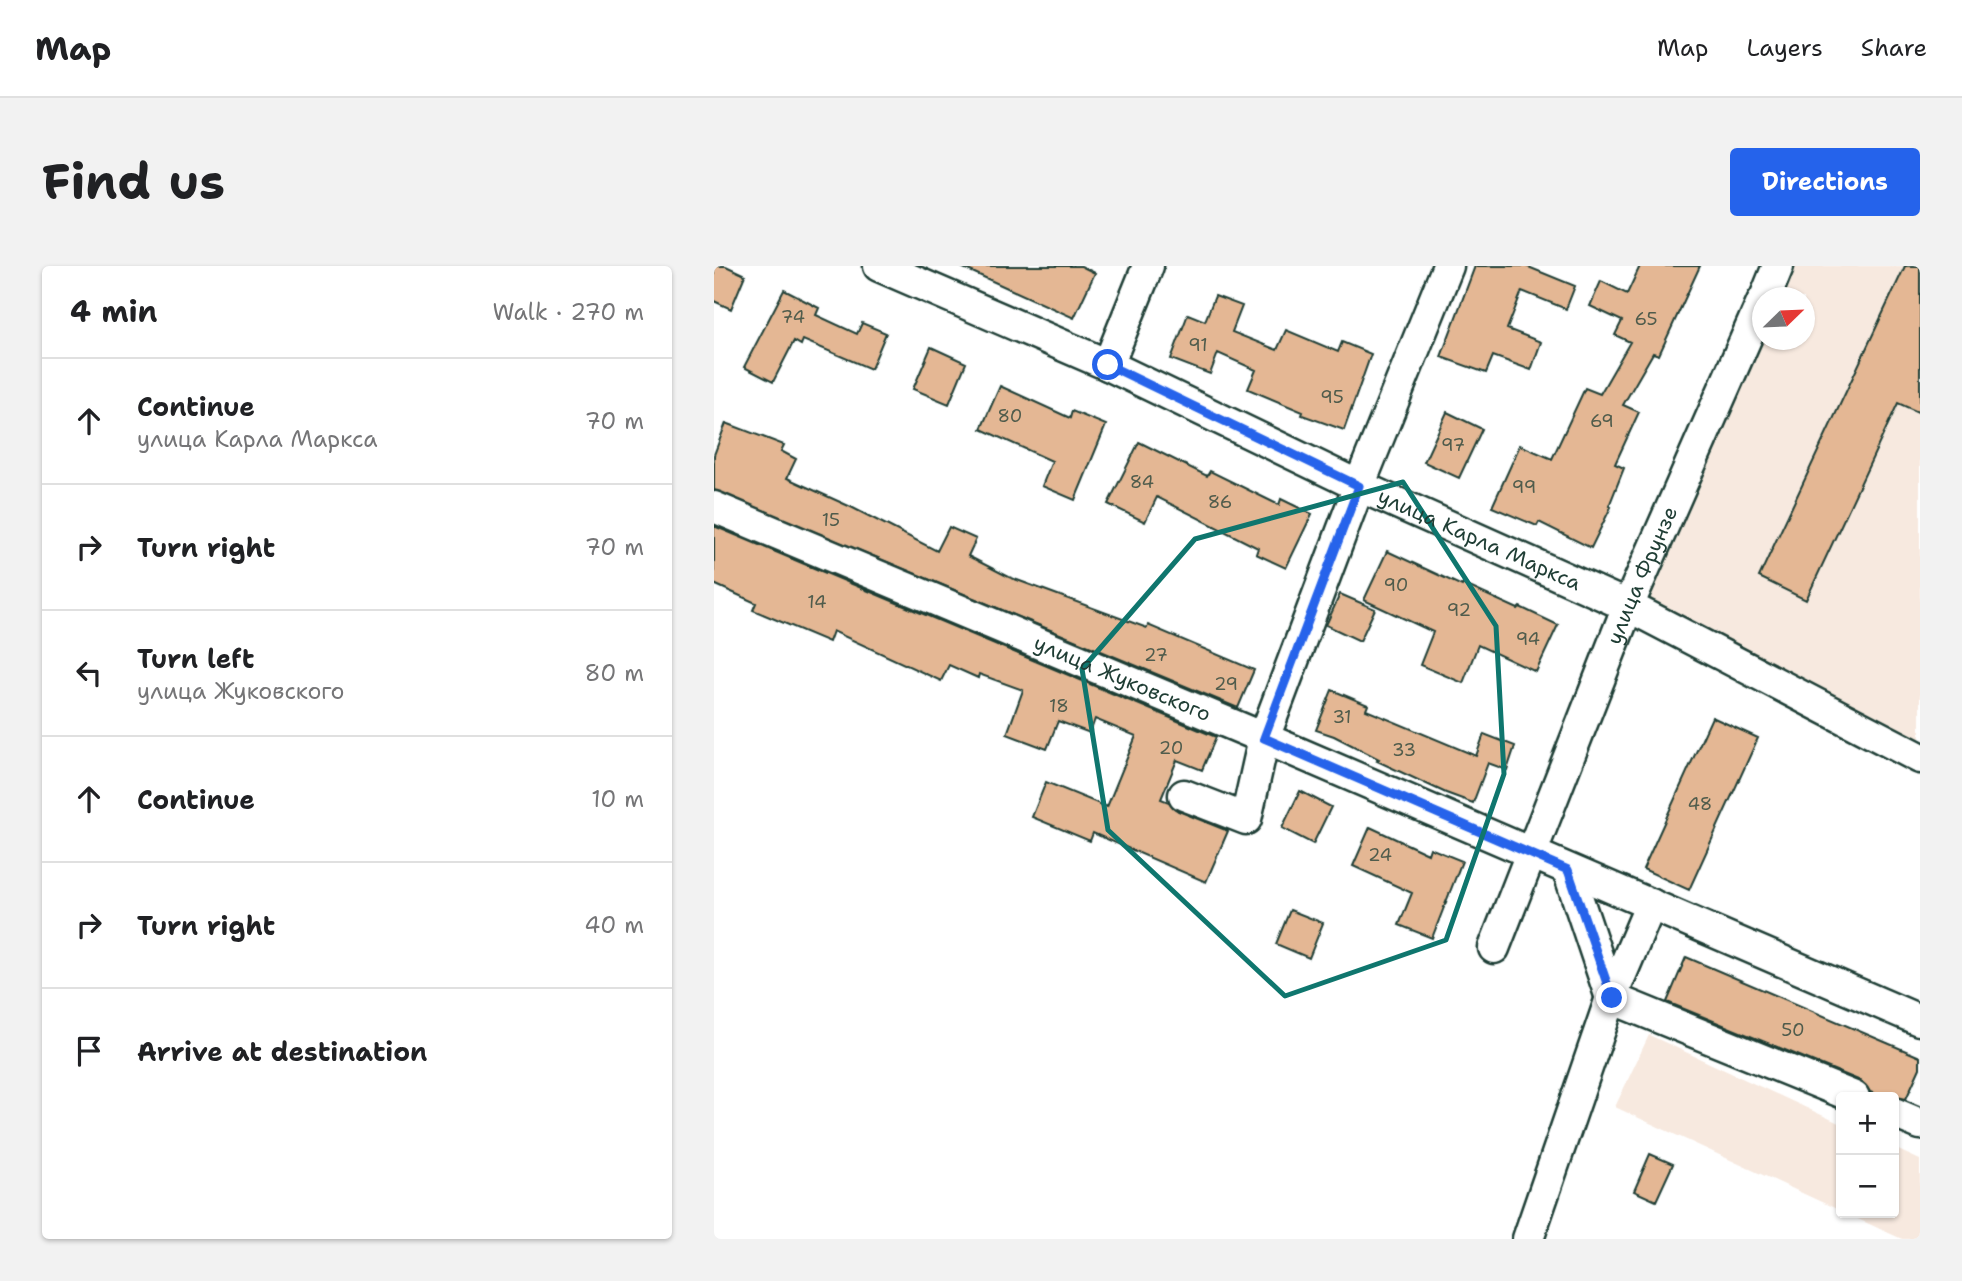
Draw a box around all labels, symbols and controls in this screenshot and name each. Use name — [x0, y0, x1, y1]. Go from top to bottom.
text: Map — [35, 26, 111, 71]
text: Map — [1657, 32, 1708, 64]
text: Layers — [1746, 32, 1823, 64]
text: Share — [1861, 32, 1927, 64]
button: Directions — [1730, 148, 1920, 216]
text: Find us — [42, 149, 225, 215]
north arrow — [1752, 287, 1815, 350]
text: 4 min — [70, 291, 157, 332]
text: Walk · 270 m — [492, 297, 644, 327]
house number: 74 — [781, 305, 805, 329]
house number: 65 — [1635, 307, 1657, 331]
house number: 91 — [1188, 333, 1208, 357]
route start — [1092, 349, 1123, 380]
house number: 95 — [1320, 385, 1344, 409]
text: Continue — [137, 389, 255, 424]
icon: ahead — [70, 402, 108, 440]
house number: 80 — [998, 404, 1022, 428]
text: 70 m — [585, 406, 644, 436]
house number: 69 — [1590, 409, 1614, 433]
text: улица Карла Маркса — [137, 424, 377, 454]
house number: 97 — [1441, 433, 1465, 457]
house number: 84 — [1130, 470, 1154, 494]
house number: 99 — [1512, 475, 1536, 499]
street label: улица Карла Маркса — [1373, 482, 1585, 597]
house number: 86 — [1208, 490, 1232, 514]
street label: улица Фрунзе — [1600, 502, 1684, 649]
house number: 15 — [822, 508, 840, 532]
icon: right — [70, 528, 108, 566]
text: Turn right — [137, 530, 275, 565]
text: 70 m — [585, 532, 644, 562]
house number: 90 — [1384, 573, 1408, 597]
house number: 14 — [807, 590, 827, 614]
house number: 92 — [1447, 598, 1471, 622]
house number: 94 — [1516, 627, 1540, 651]
street label: улица Жуковского — [1030, 629, 1215, 728]
text: Turn left — [137, 641, 254, 676]
house number: 27 — [1144, 643, 1168, 667]
icon: left — [70, 654, 108, 692]
text: 80 m — [585, 658, 644, 688]
house number: 29 — [1214, 672, 1238, 696]
text: улица Жуковского — [137, 676, 344, 706]
house number: 18 — [1049, 694, 1069, 718]
house number: 31 — [1332, 705, 1352, 729]
house number: 20 — [1159, 736, 1183, 760]
house number: 33 — [1392, 738, 1416, 762]
icon: ahead — [70, 780, 108, 818]
text: Continue — [137, 782, 255, 817]
text: 10 m — [591, 784, 644, 814]
house number: 48 — [1688, 792, 1712, 816]
house number: 24 — [1368, 843, 1392, 867]
icon: right — [70, 906, 108, 944]
text: Turn right — [137, 908, 275, 943]
text: 40 m — [584, 910, 644, 940]
route end — [1596, 982, 1627, 1013]
house number: 50 — [1781, 1018, 1805, 1042]
icon: arrive — [70, 1032, 108, 1070]
text: Arrive at destination — [137, 1034, 427, 1069]
map controls — [1836, 1092, 1899, 1218]
button: + — [1836, 1092, 1899, 1155]
button: − — [1836, 1155, 1899, 1218]

